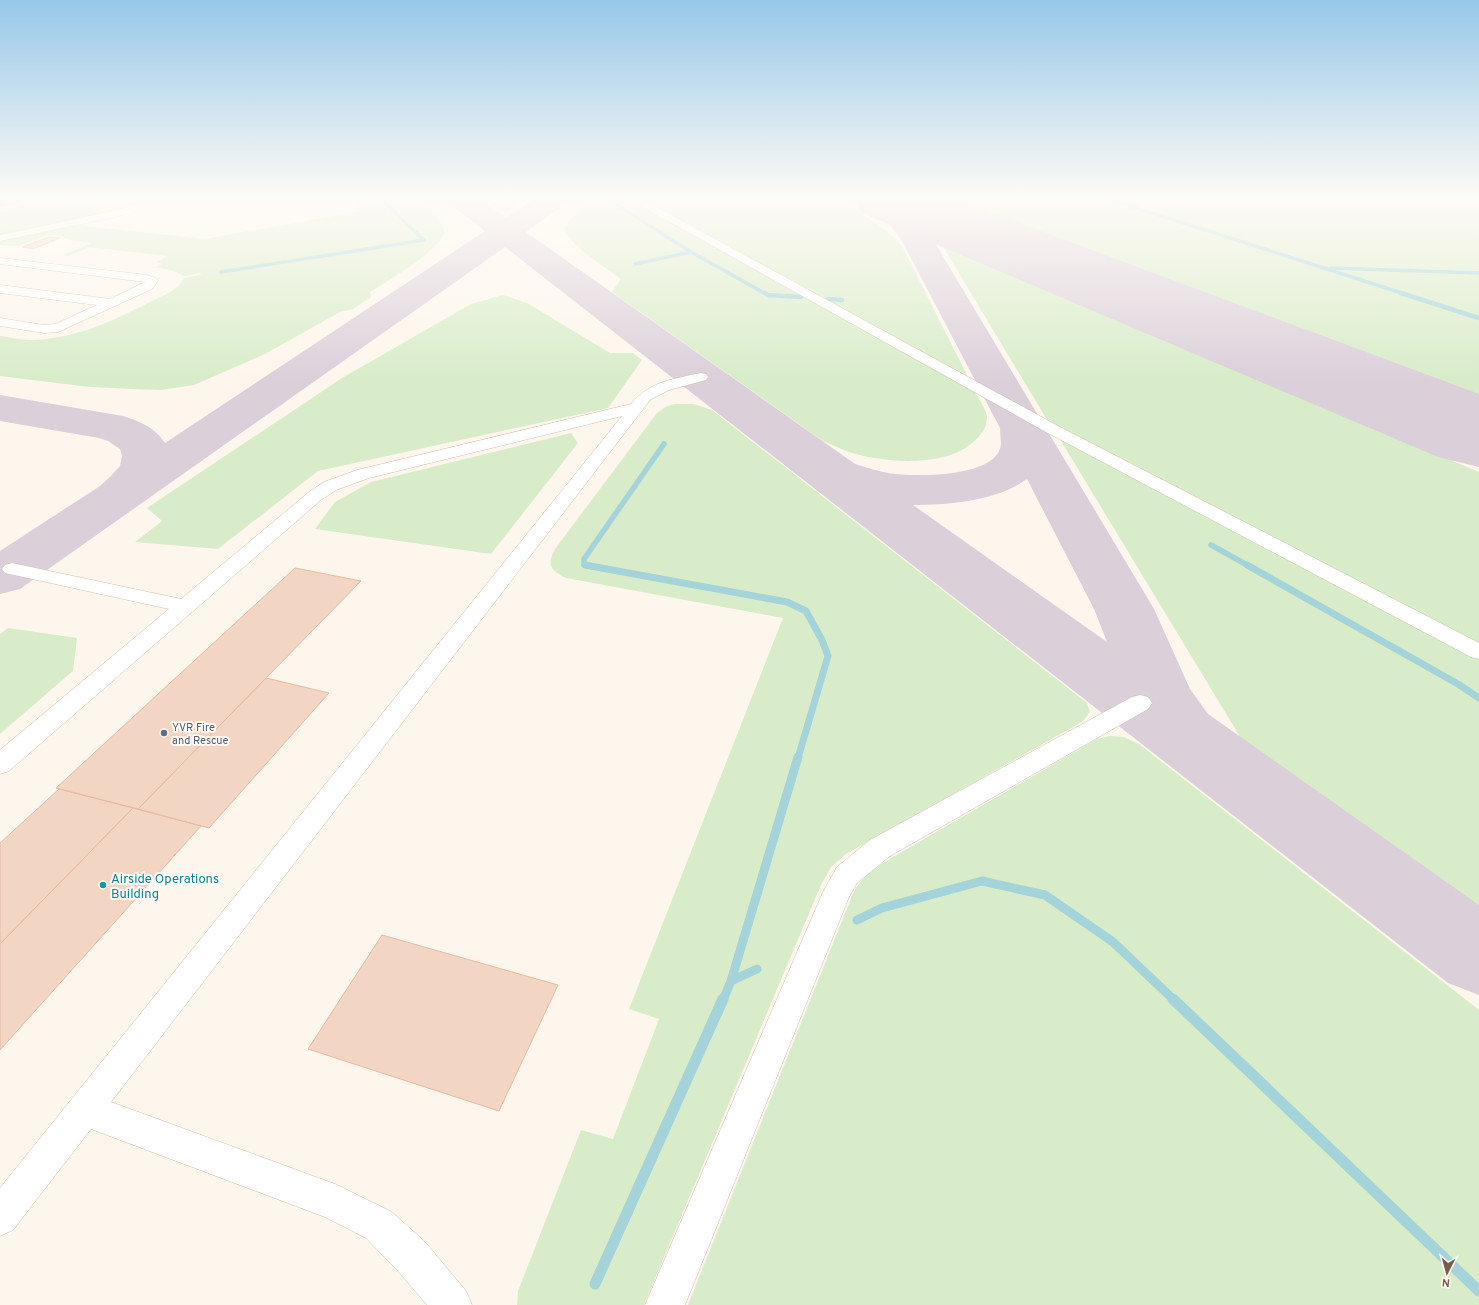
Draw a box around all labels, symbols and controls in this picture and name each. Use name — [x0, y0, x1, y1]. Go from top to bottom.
place label: YVR Fire and Rescue — [172, 721, 228, 748]
marker: YVR Fire and Rescue — [159, 728, 169, 738]
place label: Airside Operations Building — [111, 872, 219, 903]
marker: Airside Operations Building — [98, 880, 108, 890]
north arrow — [1427, 1253, 1467, 1293]
text: N — [1441, 1275, 1451, 1289]

